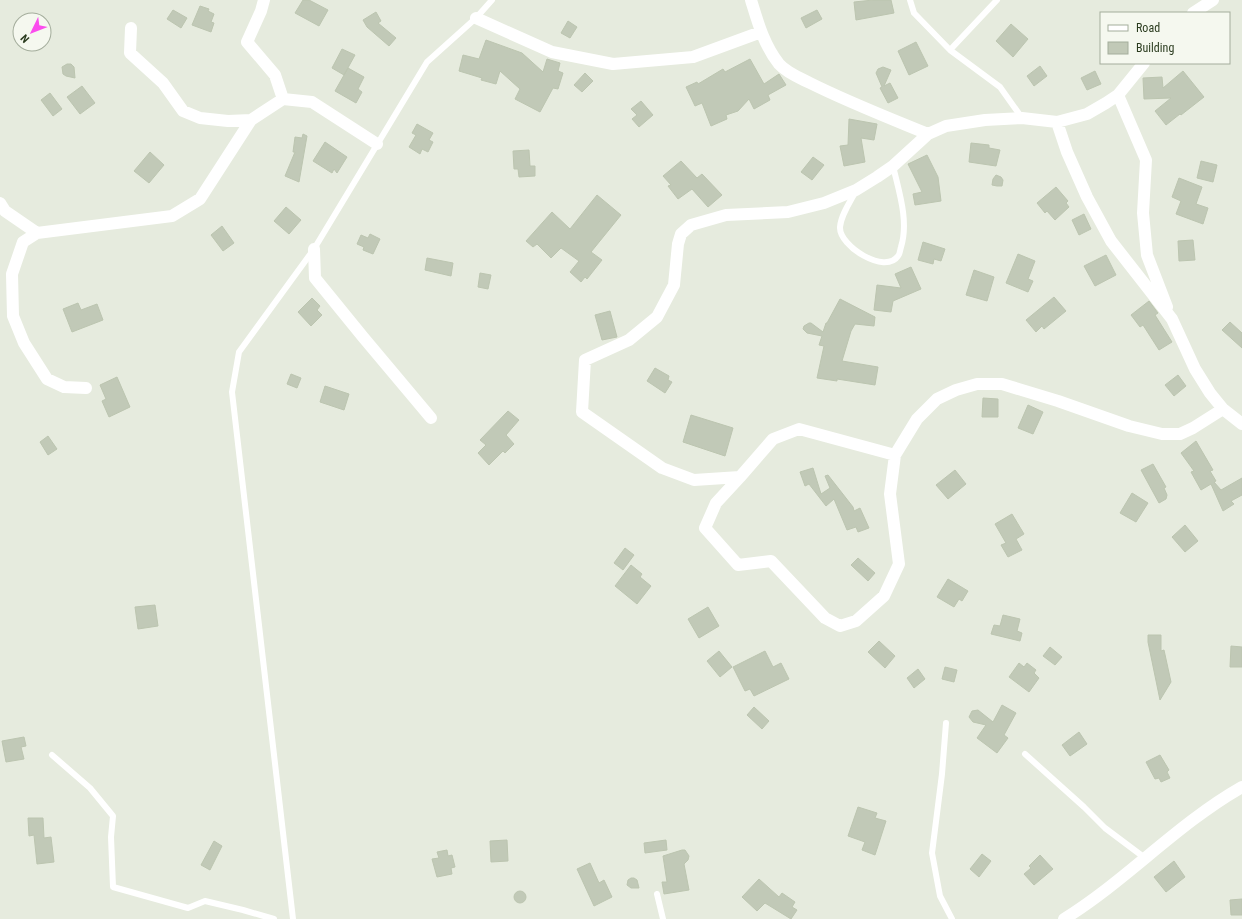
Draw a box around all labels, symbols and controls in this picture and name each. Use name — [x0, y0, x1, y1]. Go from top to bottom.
north arrow — [12, 12, 52, 52]
legend — [1100, 12, 1230, 64]
text: Road — [1136, 21, 1160, 35]
text: N — [18, 31, 32, 45]
text: Building — [1136, 41, 1174, 55]

